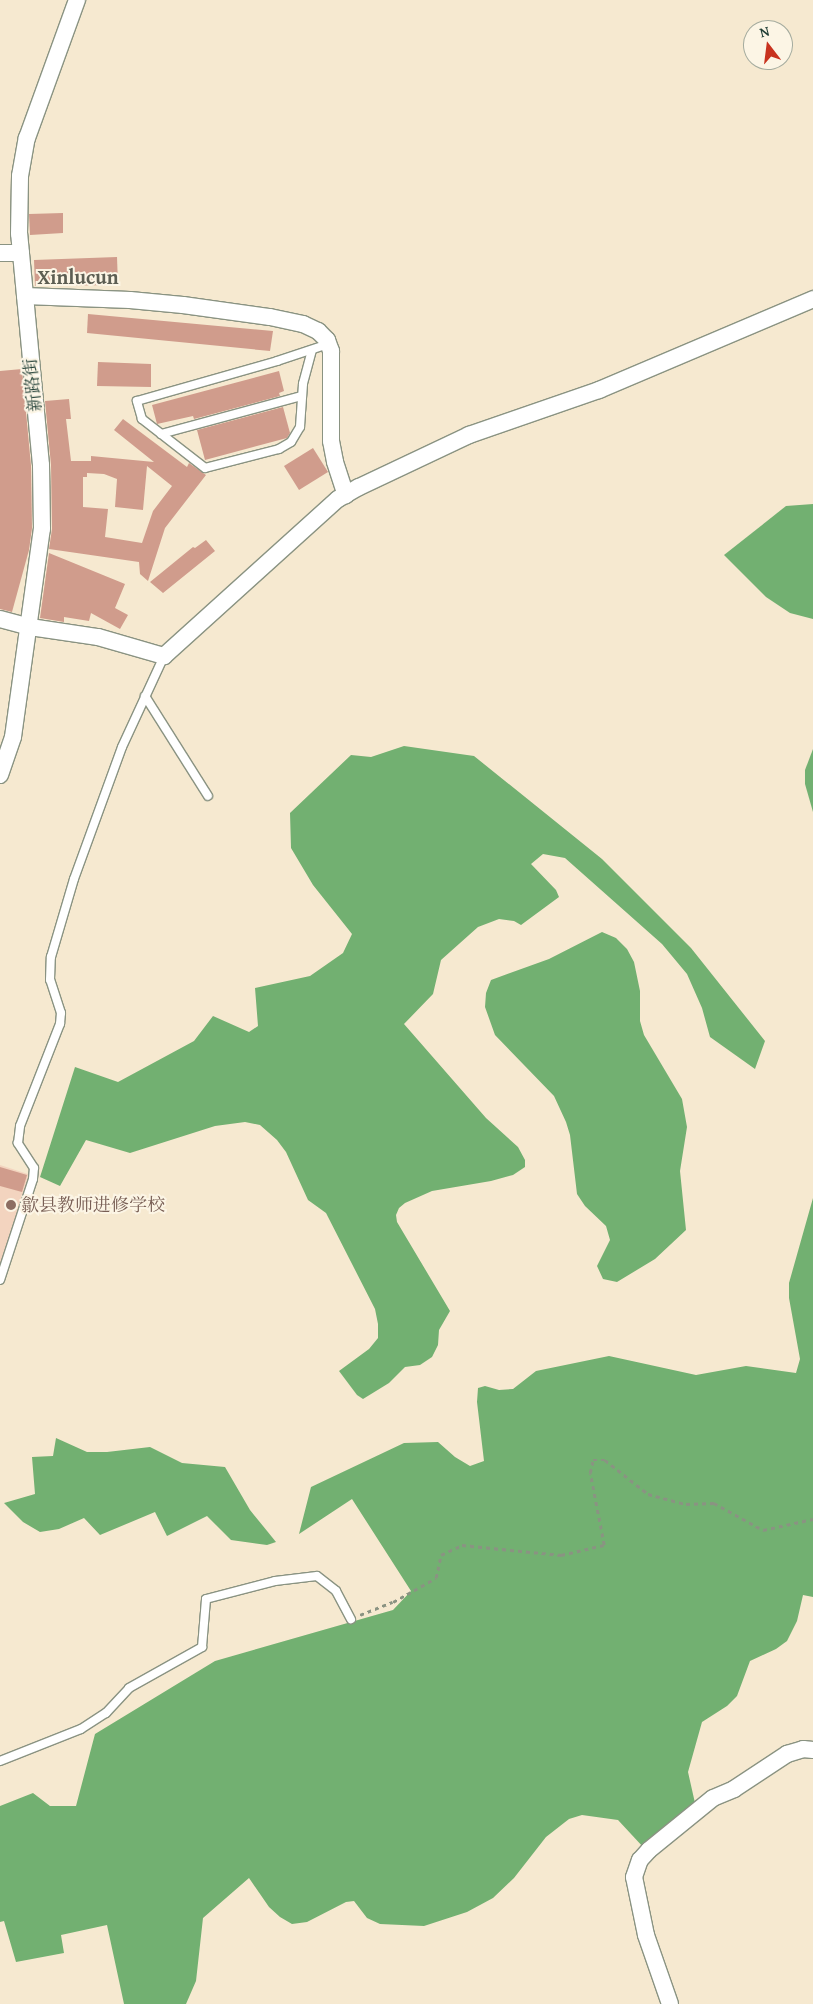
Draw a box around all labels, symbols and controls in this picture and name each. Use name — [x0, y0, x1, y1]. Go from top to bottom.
north arrow — [743, 20, 793, 70]
text: N — [757, 21, 771, 42]
district label: Xinlucun — [38, 264, 118, 288]
street label: 新路街 — [19, 357, 47, 413]
place label: 歙县教师进修学校 — [21, 1194, 165, 1216]
marker: 歙县教师进修学校 — [5, 1199, 17, 1211]

